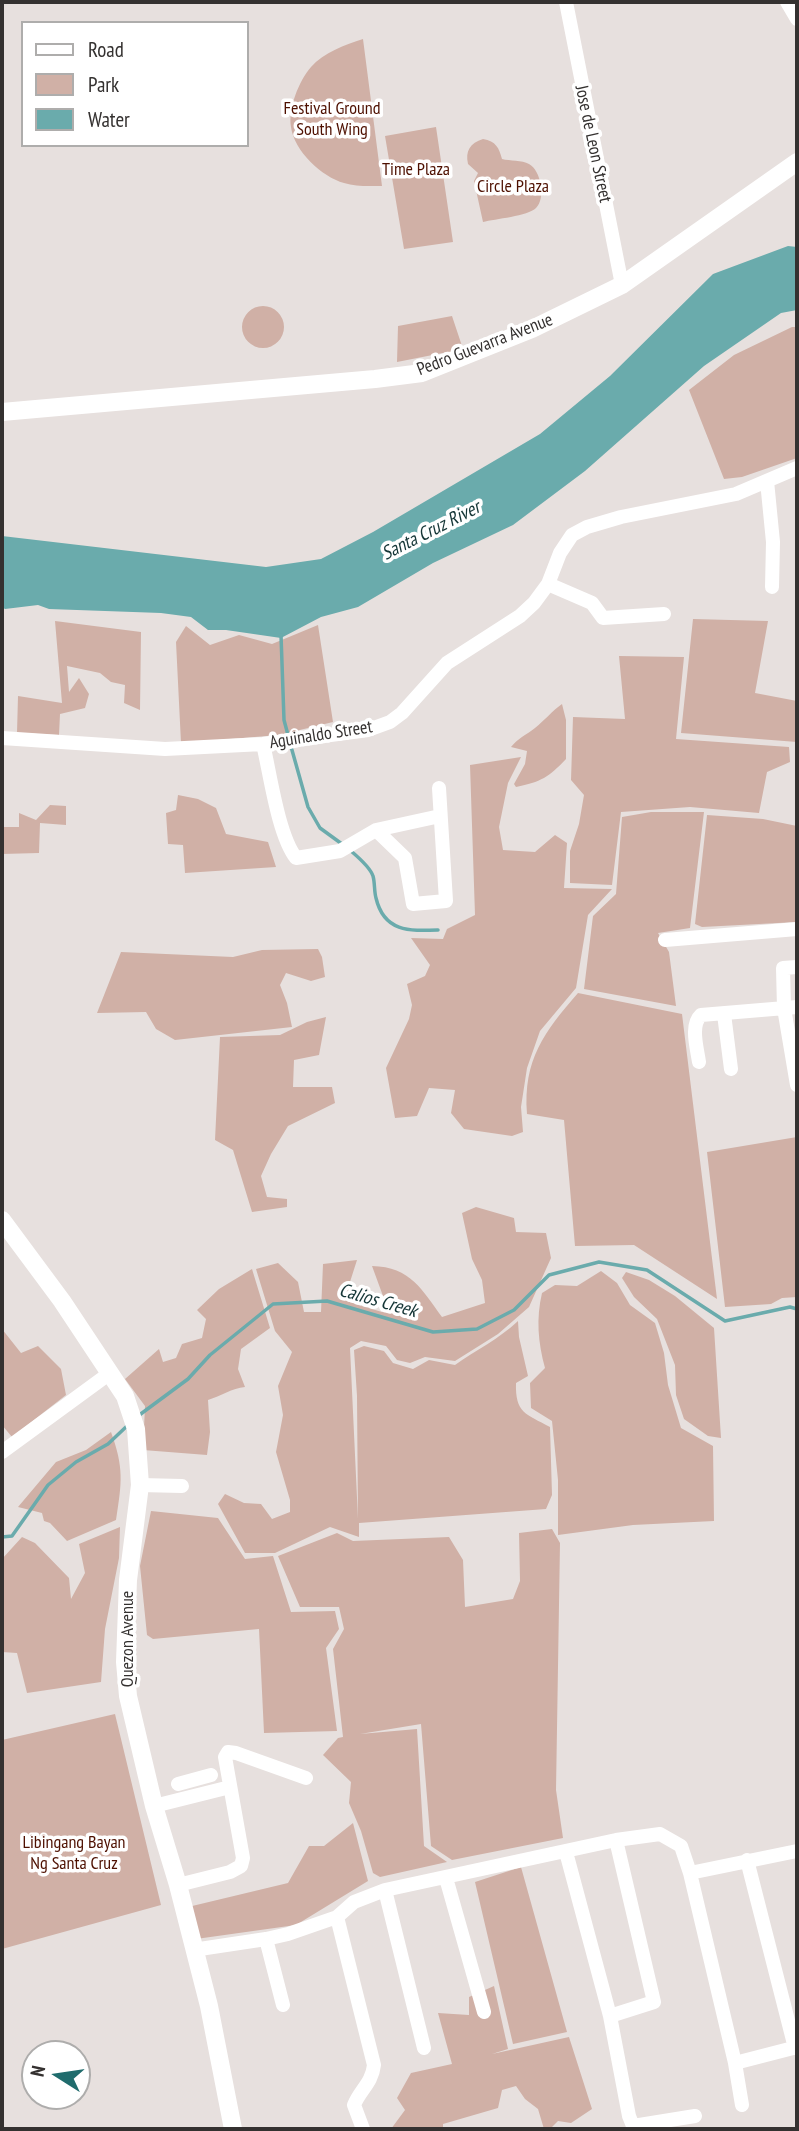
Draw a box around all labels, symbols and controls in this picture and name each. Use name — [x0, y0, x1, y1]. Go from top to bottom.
legend — [21, 21, 248, 147]
text: Road — [88, 36, 124, 63]
text: Park — [88, 71, 119, 98]
street label: Jose de Leon Street — [570, 83, 616, 205]
park label: Festival Ground South Wing — [283, 98, 381, 140]
text: Water — [88, 106, 130, 133]
park label: Time Plaza — [382, 159, 450, 181]
park label: Circle Plaza — [477, 176, 549, 198]
street label: Pedro Guevarra Avenue — [414, 309, 556, 381]
water label: Santa Cruz River — [378, 496, 484, 566]
street label: Aguinaldo Street — [268, 716, 374, 754]
water label: Calios Creek — [336, 1279, 420, 1323]
street label: Quezon Avenue — [117, 1591, 139, 1687]
park label: Libingang Bayan Ng Santa Cruz — [22, 1832, 126, 1874]
north arrow — [21, 2040, 91, 2110]
text: N — [25, 2064, 50, 2079]

